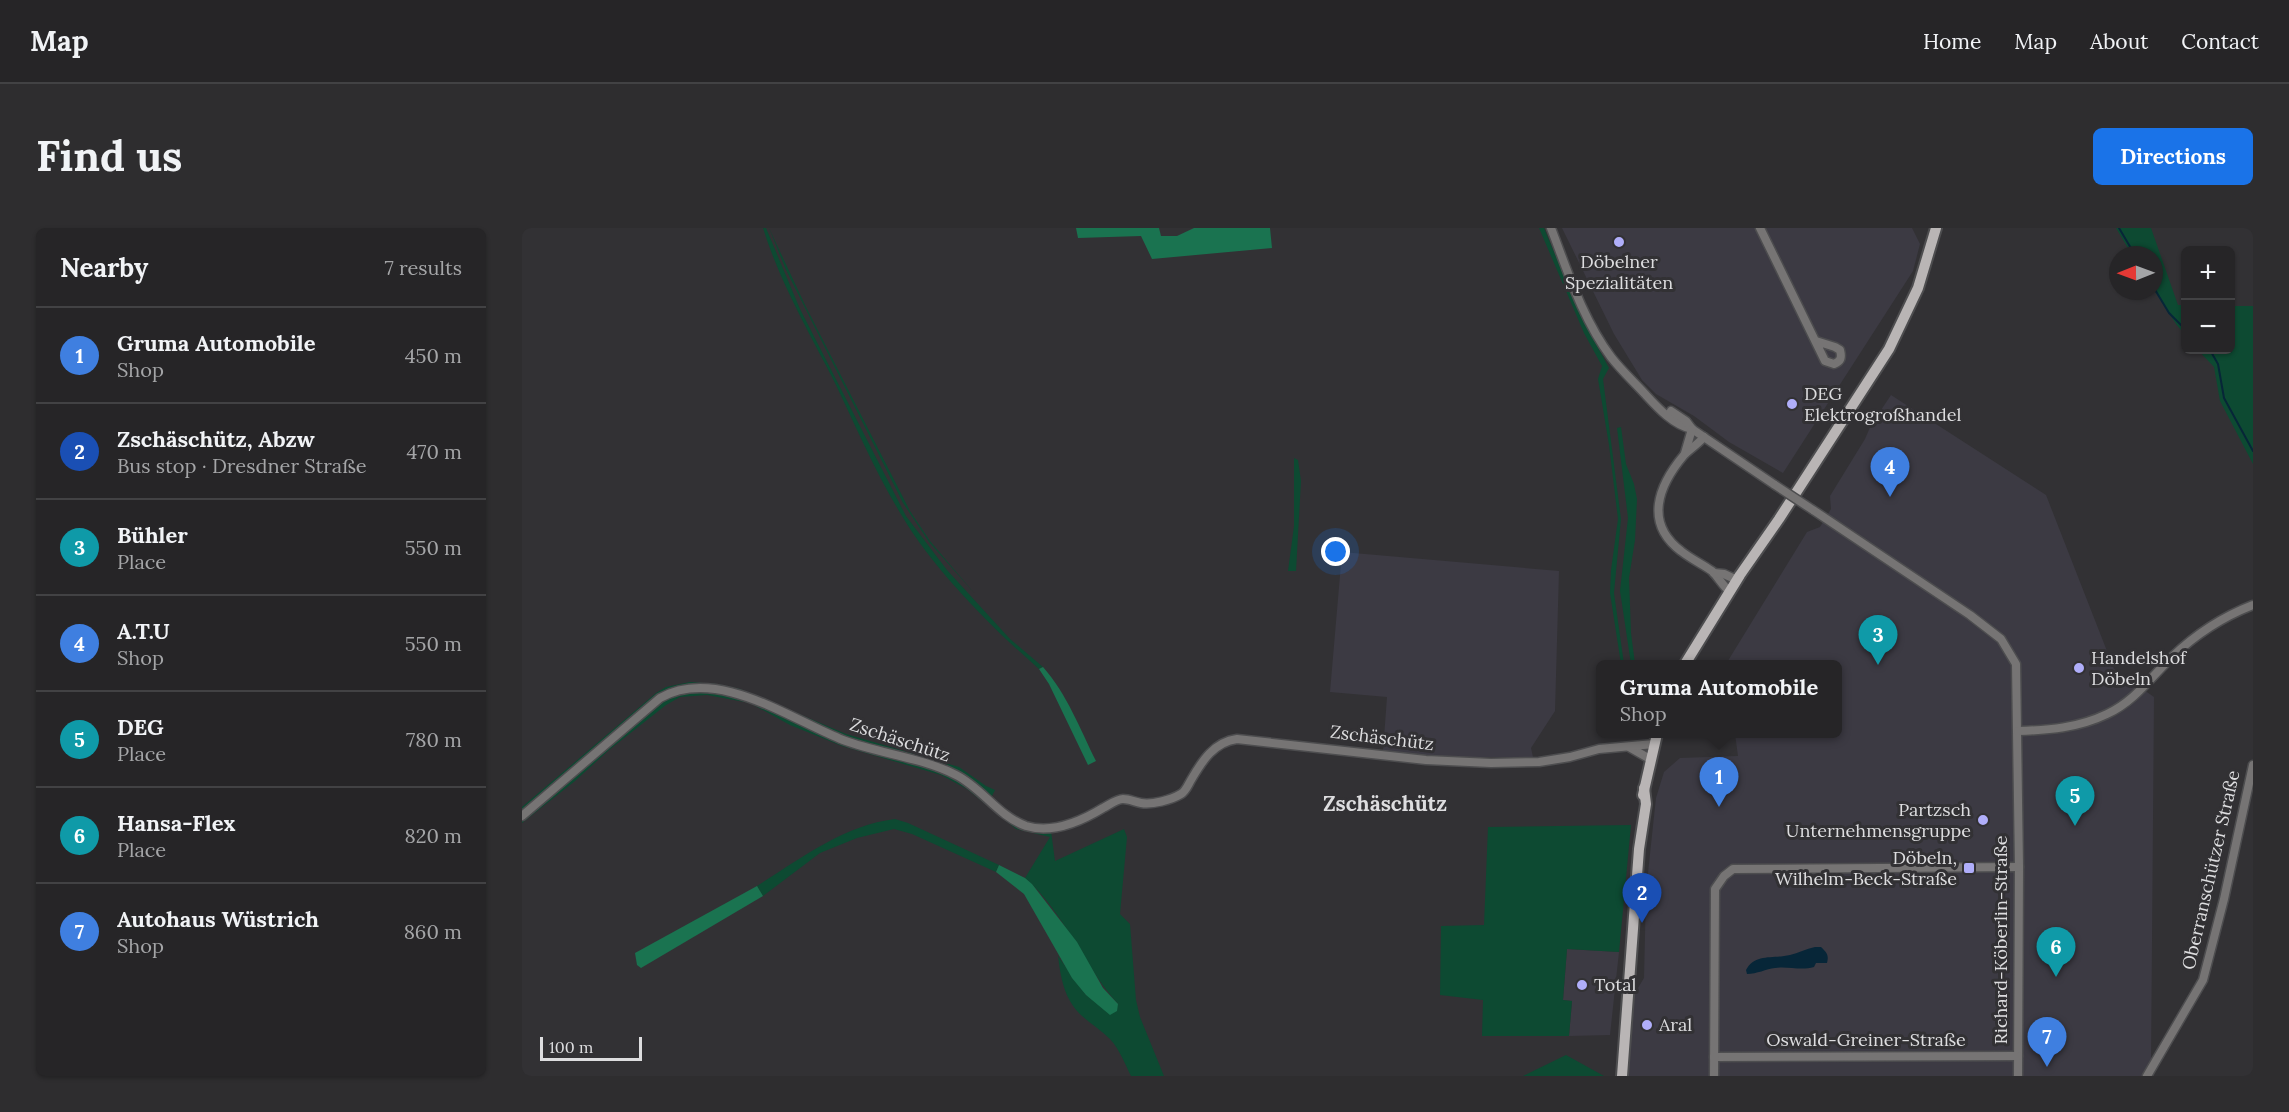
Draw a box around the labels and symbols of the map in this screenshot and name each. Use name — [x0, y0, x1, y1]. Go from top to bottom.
marker: Döbelner Spezialitäten — [1612, 235, 1626, 249]
north arrow — [2109, 246, 2163, 300]
place label: Döbelner Spezialitäten — [1565, 250, 1673, 294]
place label: DEG Elektrogroßhandel — [1804, 382, 1962, 426]
marker: DEG Elektrogroßhandel — [1785, 397, 1799, 411]
pin: 4 — [1870, 448, 1910, 497]
your location — [1321, 537, 1350, 566]
pin: 3 — [1858, 616, 1898, 665]
place label: Handelshof Döbeln — [2091, 646, 2188, 690]
marker: Handelshof Döbeln — [2072, 661, 2086, 675]
street label: Zschäschütz — [847, 712, 953, 767]
street label: Zschäschütz — [1329, 720, 1435, 755]
pin: 1 — [1700, 758, 1738, 807]
street label: Oberranschützer Straße — [2176, 768, 2245, 972]
pin: 5 — [2056, 776, 2094, 826]
district label: Zschäschütz — [1323, 790, 1447, 817]
place label: Partzsch Unternehmensgruppe — [1786, 798, 1971, 842]
marker: Partzsch Unternehmensgruppe — [1976, 813, 1990, 827]
street label: Richard-Köberlin-Straße — [1989, 835, 2012, 1044]
place label: Döbeln, Wilhelm-Beck-Straße — [1775, 846, 1957, 890]
marker: Döbeln, Wilhelm-Beck-Straße — [1962, 861, 1976, 875]
pin: 2 — [1622, 874, 1662, 923]
pin: 6 — [2036, 928, 2075, 977]
place label: Total — [1594, 973, 1636, 996]
marker: Total — [1575, 978, 1589, 992]
place label: Aral — [1658, 1013, 1692, 1036]
marker: Aral — [1640, 1018, 1654, 1032]
pin: 7 — [2028, 1018, 2066, 1067]
street label: Oswald-Greiner-Straße — [1766, 1028, 1966, 1051]
scale bar — [540, 1034, 642, 1062]

